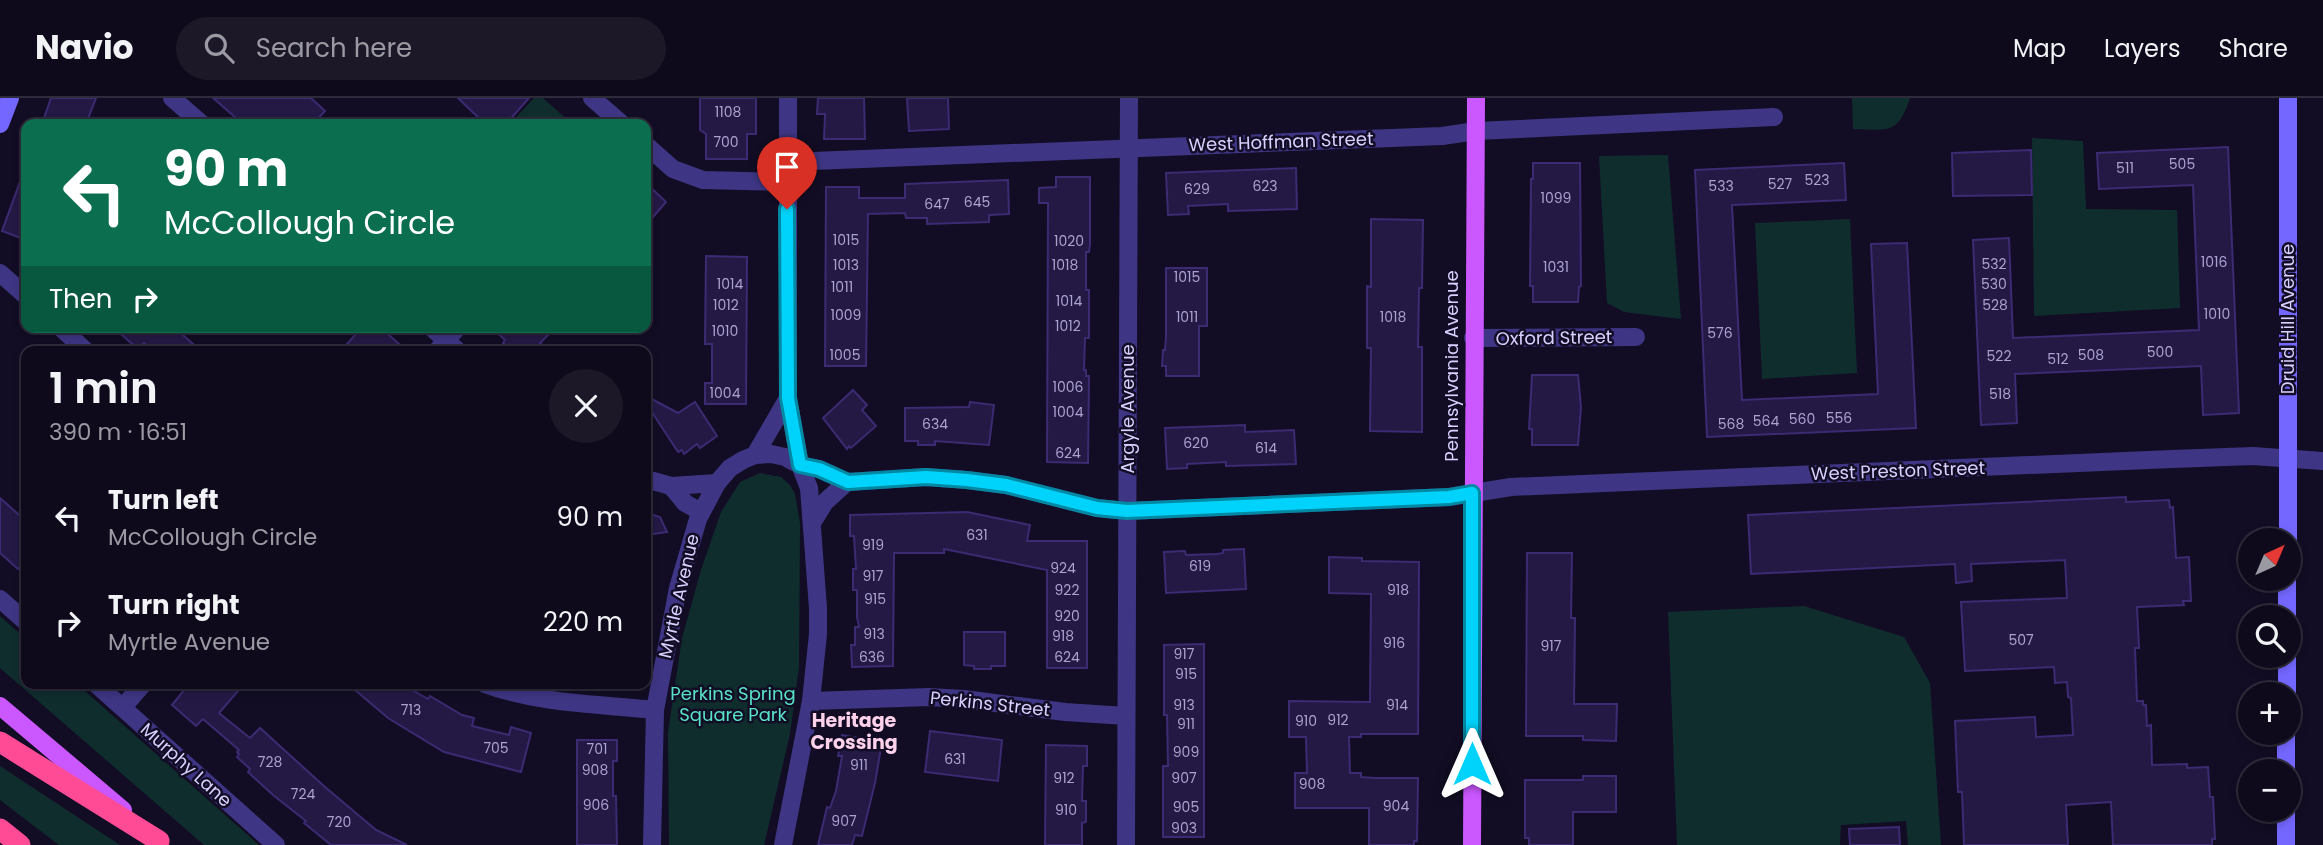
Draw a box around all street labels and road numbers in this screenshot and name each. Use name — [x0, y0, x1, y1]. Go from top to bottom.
street label: West Hoffman Street — [1188, 126, 1374, 157]
street label: Druid Hill Avenue — [2275, 244, 2300, 394]
street label: Pennsylvania Avenue — [1439, 270, 1464, 462]
street label: Oxford Street — [1495, 324, 1613, 351]
street label: Argyle Avenue — [1115, 344, 1140, 474]
street label: West Preston Street — [1810, 455, 1986, 486]
street label: Myrtle Avenue — [652, 531, 705, 661]
street label: Perkins Street — [929, 685, 1051, 722]
street label: Murphy Lane — [135, 717, 237, 812]

